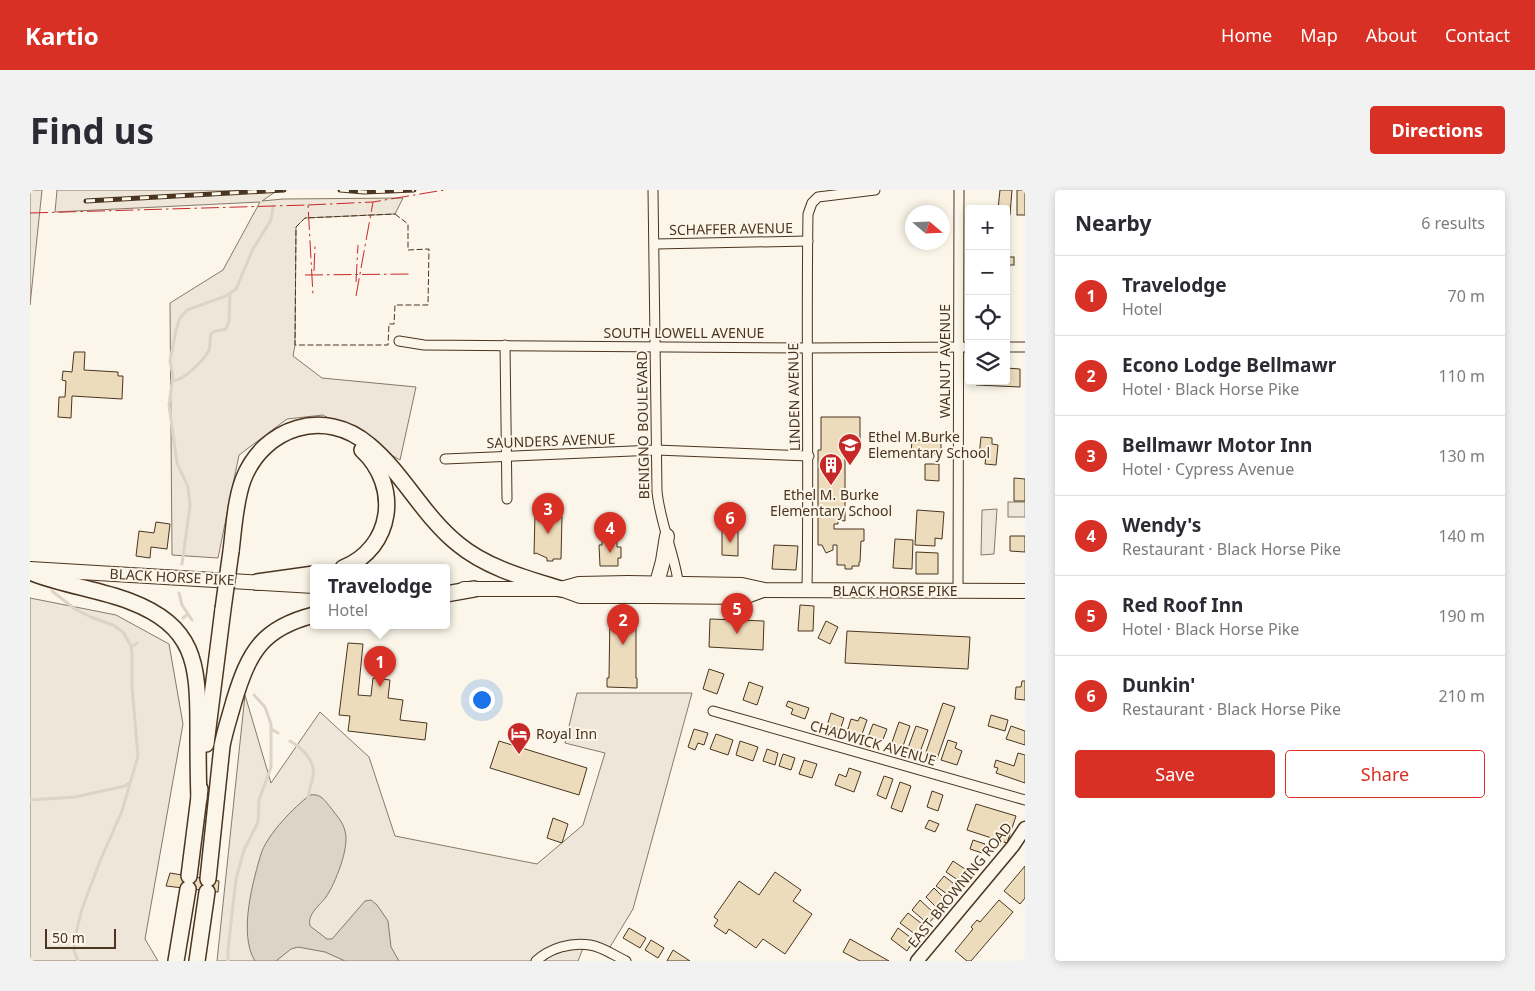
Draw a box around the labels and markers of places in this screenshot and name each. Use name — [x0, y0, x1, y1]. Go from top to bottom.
place label: Ethel M Burke Elementary School — [868, 427, 990, 462]
school or university icon: Ethel M Burke Elementary School — [837, 432, 863, 466]
building icon: Ethel M. Burke Elementary School — [818, 452, 844, 486]
place label: Ethel M. Burke Elementary School — [770, 485, 892, 520]
pin: 3 — [532, 493, 564, 534]
pin: 6 — [714, 502, 746, 543]
pin: 4 — [594, 512, 626, 553]
pin: 5 — [721, 593, 753, 634]
pin: 2 — [607, 604, 639, 645]
pin: 1 — [364, 646, 396, 687]
hotel icon: Royal Inn — [506, 721, 532, 755]
place label: Royal Inn — [536, 724, 597, 743]

